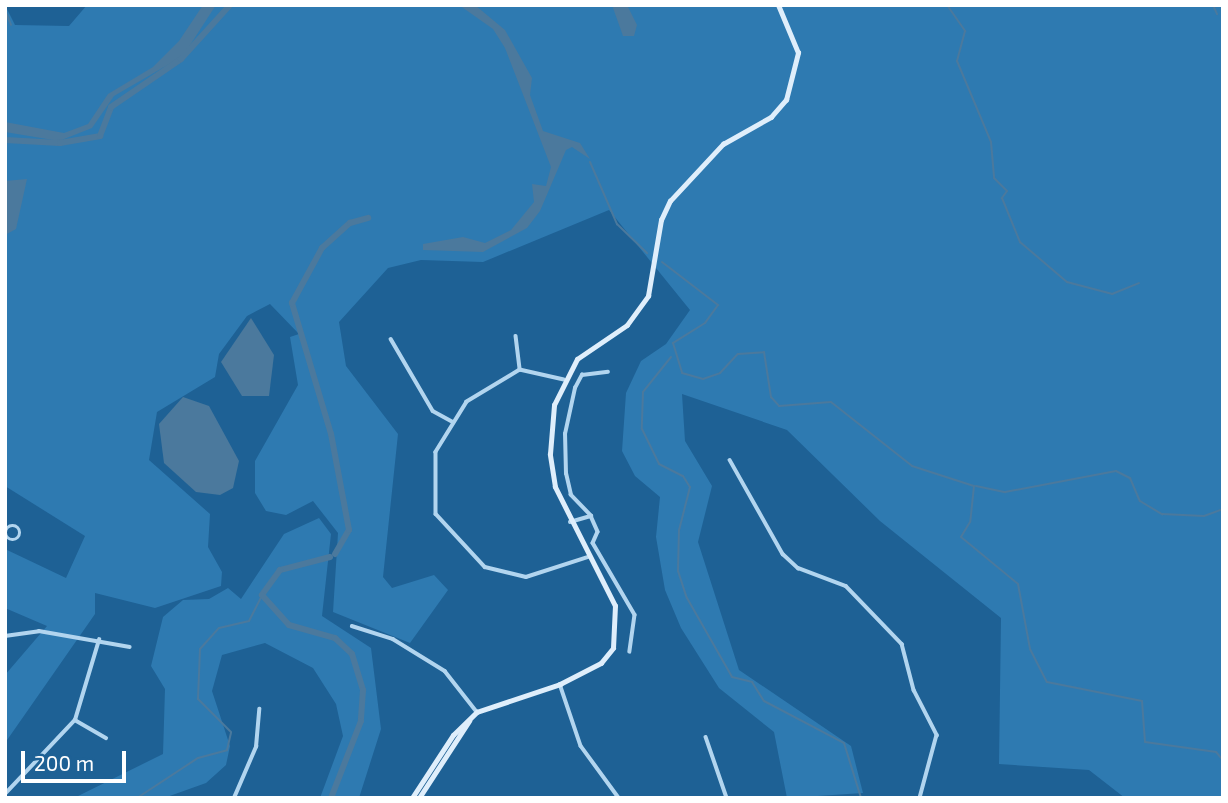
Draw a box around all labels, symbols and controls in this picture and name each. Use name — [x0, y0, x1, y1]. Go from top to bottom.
scale bar — [24, 736, 130, 780]
text: 200 m — [34, 750, 94, 775]

